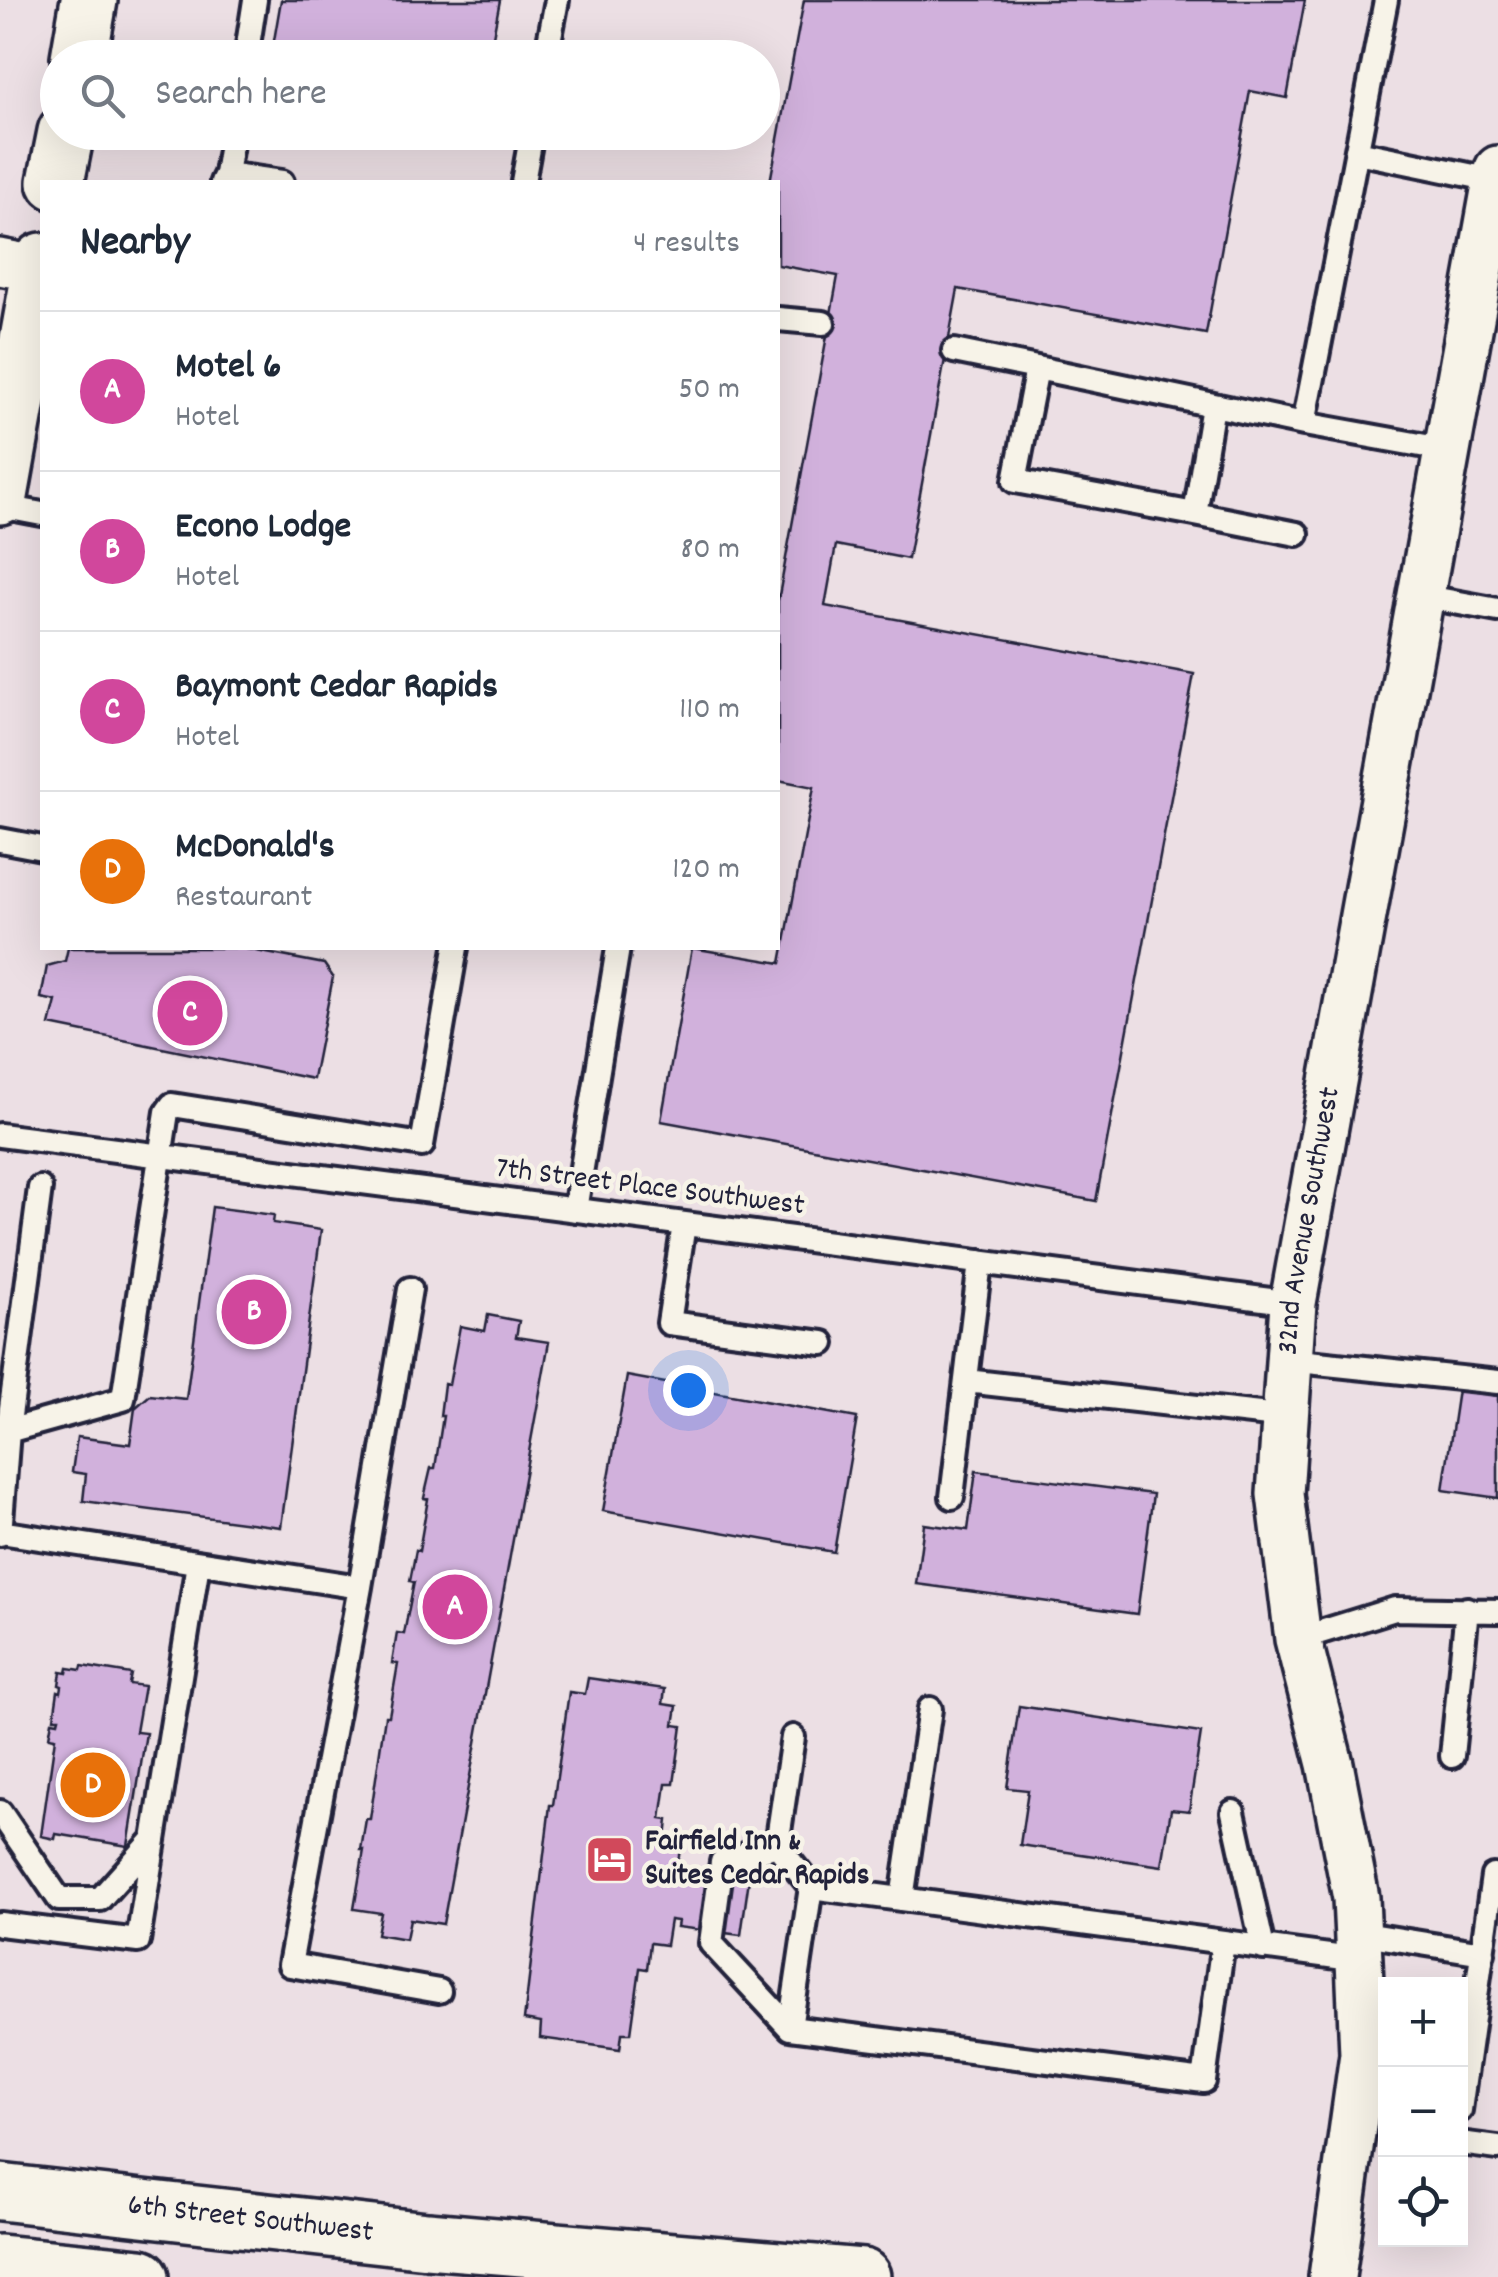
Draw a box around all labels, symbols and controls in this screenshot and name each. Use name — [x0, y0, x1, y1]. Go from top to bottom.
search box — [40, 40, 780, 150]
icon: search — [75, 68, 130, 123]
text: Search here — [155, 68, 327, 123]
text: Nearby — [80, 215, 190, 275]
text: 4 results — [633, 222, 740, 268]
text: Motel 6 — [175, 341, 281, 396]
text: A — [104, 368, 121, 414]
text: 50 m — [678, 368, 740, 414]
text: Hotel — [175, 396, 239, 442]
text: Econo Lodge — [175, 501, 351, 556]
text: B — [105, 528, 120, 574]
text: 80 m — [680, 528, 740, 574]
text: Hotel — [175, 556, 239, 602]
text: Baymont Cedar Rapids — [175, 661, 498, 716]
text: C — [105, 688, 120, 734]
text: 110 m — [679, 688, 740, 734]
text: Hotel — [175, 716, 239, 762]
text: McDonald's — [175, 821, 335, 876]
text: D — [104, 848, 121, 894]
text: 120 m — [672, 848, 740, 894]
text: Restaurant — [175, 876, 312, 922]
pin: C — [158, 976, 222, 1050]
street label: 32nd Avenue Southwest — [1268, 1084, 1353, 1356]
street label: 7th Street Place Southwest — [493, 1149, 807, 1229]
pin: B — [222, 1274, 286, 1350]
your location — [663, 1365, 714, 1416]
pin: A — [422, 1570, 488, 1644]
pin: D — [61, 1748, 126, 1822]
place label: Fairfield Inn & Suites Cedar Rapids — [645, 1822, 869, 1899]
hotel icon: Fairfield Inn & Suites Cedar Rapids — [584, 1834, 636, 1886]
map controls — [1378, 1977, 1468, 2247]
button: + — [1378, 1977, 1468, 2067]
button: − — [1378, 2067, 1468, 2157]
button: locate — [1378, 2157, 1468, 2247]
street label: 6th Street Southwest — [125, 2185, 375, 2255]

